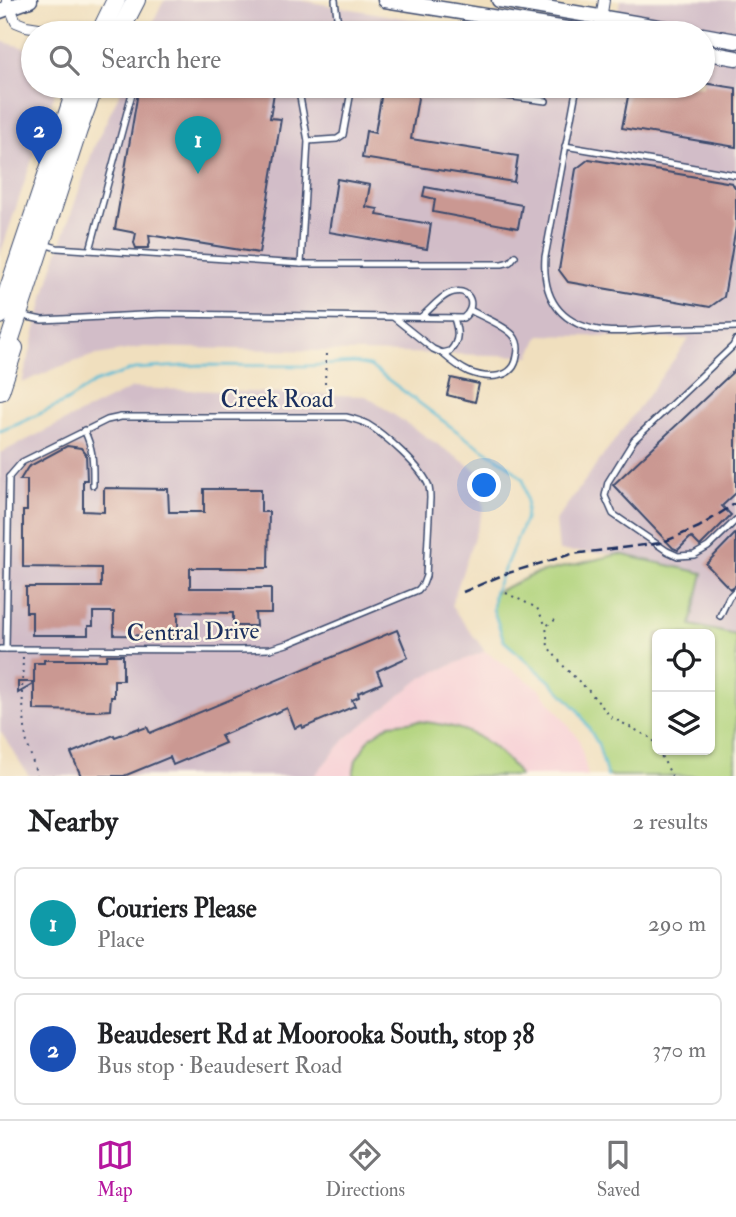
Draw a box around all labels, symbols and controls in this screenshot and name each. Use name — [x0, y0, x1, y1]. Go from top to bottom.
search box — [21, 21, 715, 98]
icon: search — [45, 41, 83, 79]
text: Search here — [101, 44, 221, 76]
pin: 2 — [16, 106, 62, 164]
pin: 1 — [175, 116, 221, 174]
street label: Creek Road — [221, 384, 334, 415]
your location — [467, 468, 501, 502]
street label: Central Drive — [126, 615, 260, 649]
map controls — [652, 629, 715, 755]
button: locate — [652, 629, 715, 692]
button: layers — [652, 692, 715, 755]
text: Nearby — [28, 803, 118, 840]
text: 2 results — [633, 807, 708, 836]
text: Couriers Please — [97, 893, 257, 925]
text: 1 — [49, 909, 57, 938]
text: 290 m — [648, 909, 706, 938]
text: Place — [97, 925, 145, 954]
text: Beaudesert Rd at Moorooka South, stop 38 — [97, 1019, 535, 1051]
text: 2 — [47, 1035, 59, 1064]
text: 370 m — [652, 1035, 706, 1064]
text: Bus stop · Beaudesert Road — [97, 1051, 342, 1080]
tab: Map — [96, 1136, 134, 1202]
tab: Directions — [325, 1136, 405, 1202]
tab: Saved — [597, 1136, 640, 1202]

